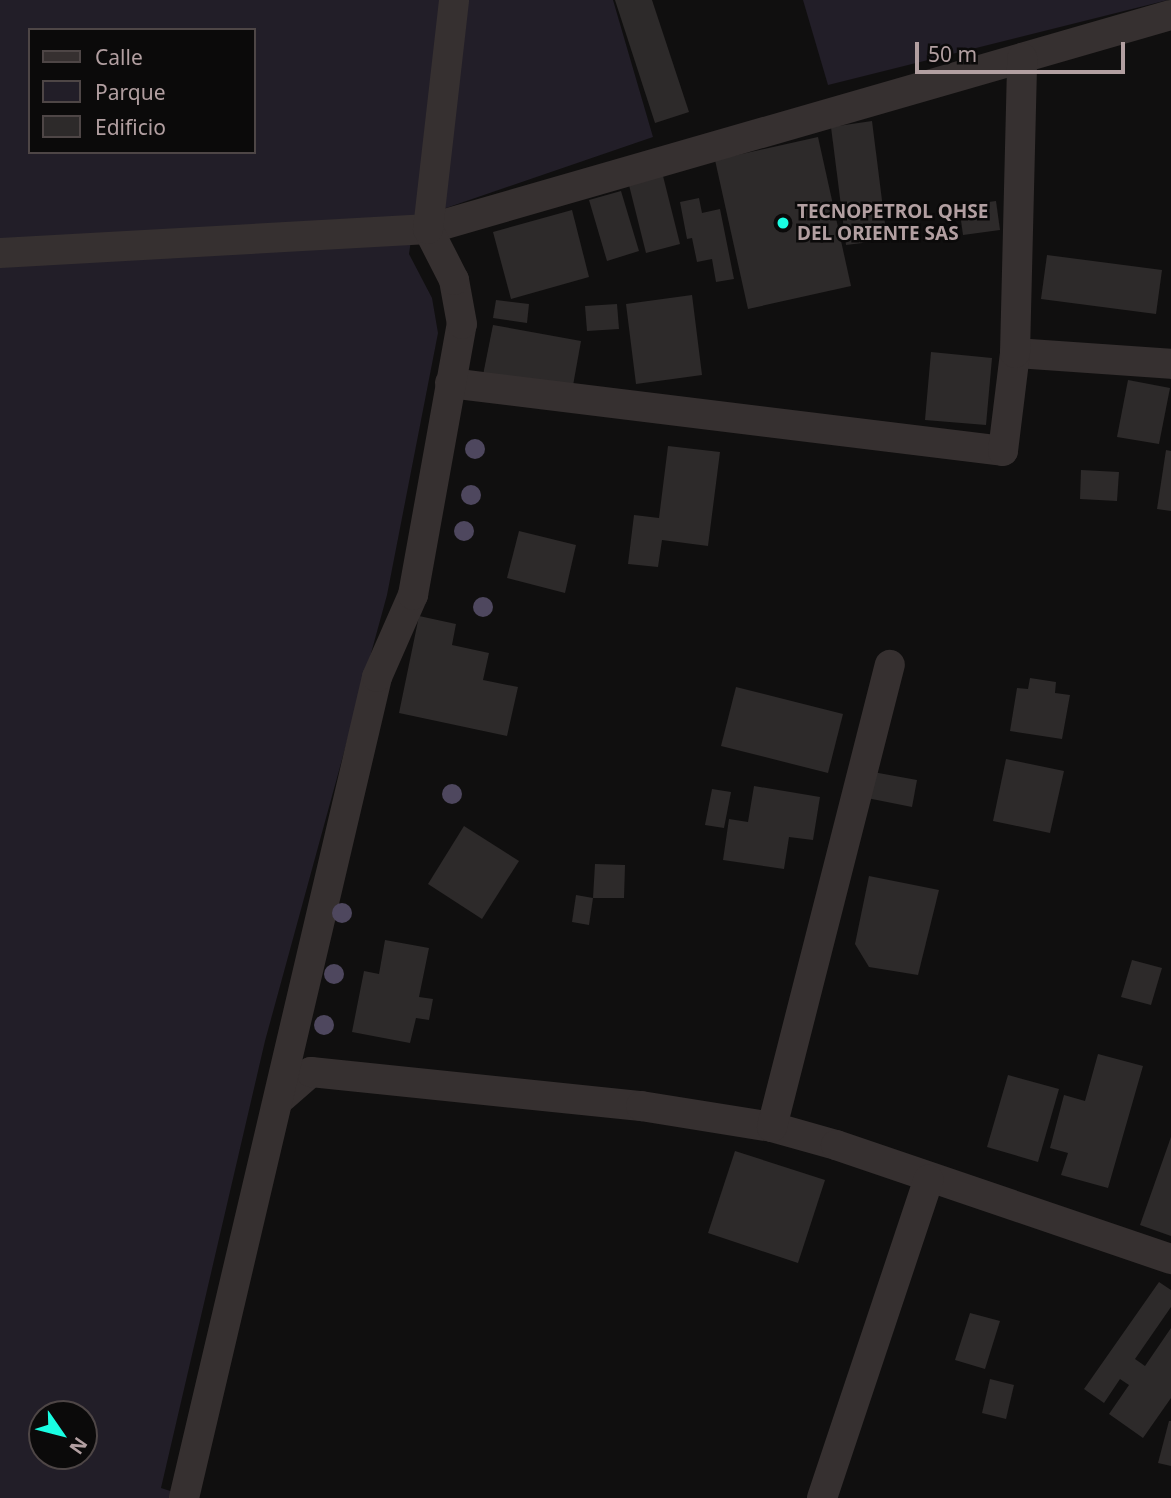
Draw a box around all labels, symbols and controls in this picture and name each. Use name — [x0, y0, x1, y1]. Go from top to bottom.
legend — [28, 28, 256, 154]
scale bar — [919, 28, 1129, 72]
text: 50 m — [928, 40, 977, 68]
text: Calle — [95, 43, 143, 71]
text: Parque — [95, 78, 165, 106]
text: Edificio — [95, 113, 166, 141]
place label: TECNOPETROL QHSE DEL ORIENTE SAS — [797, 201, 988, 245]
marker: TECNOPETROL QHSE DEL ORIENTE SAS — [775, 215, 791, 231]
north arrow — [28, 1400, 98, 1470]
text: N — [63, 1432, 94, 1460]

